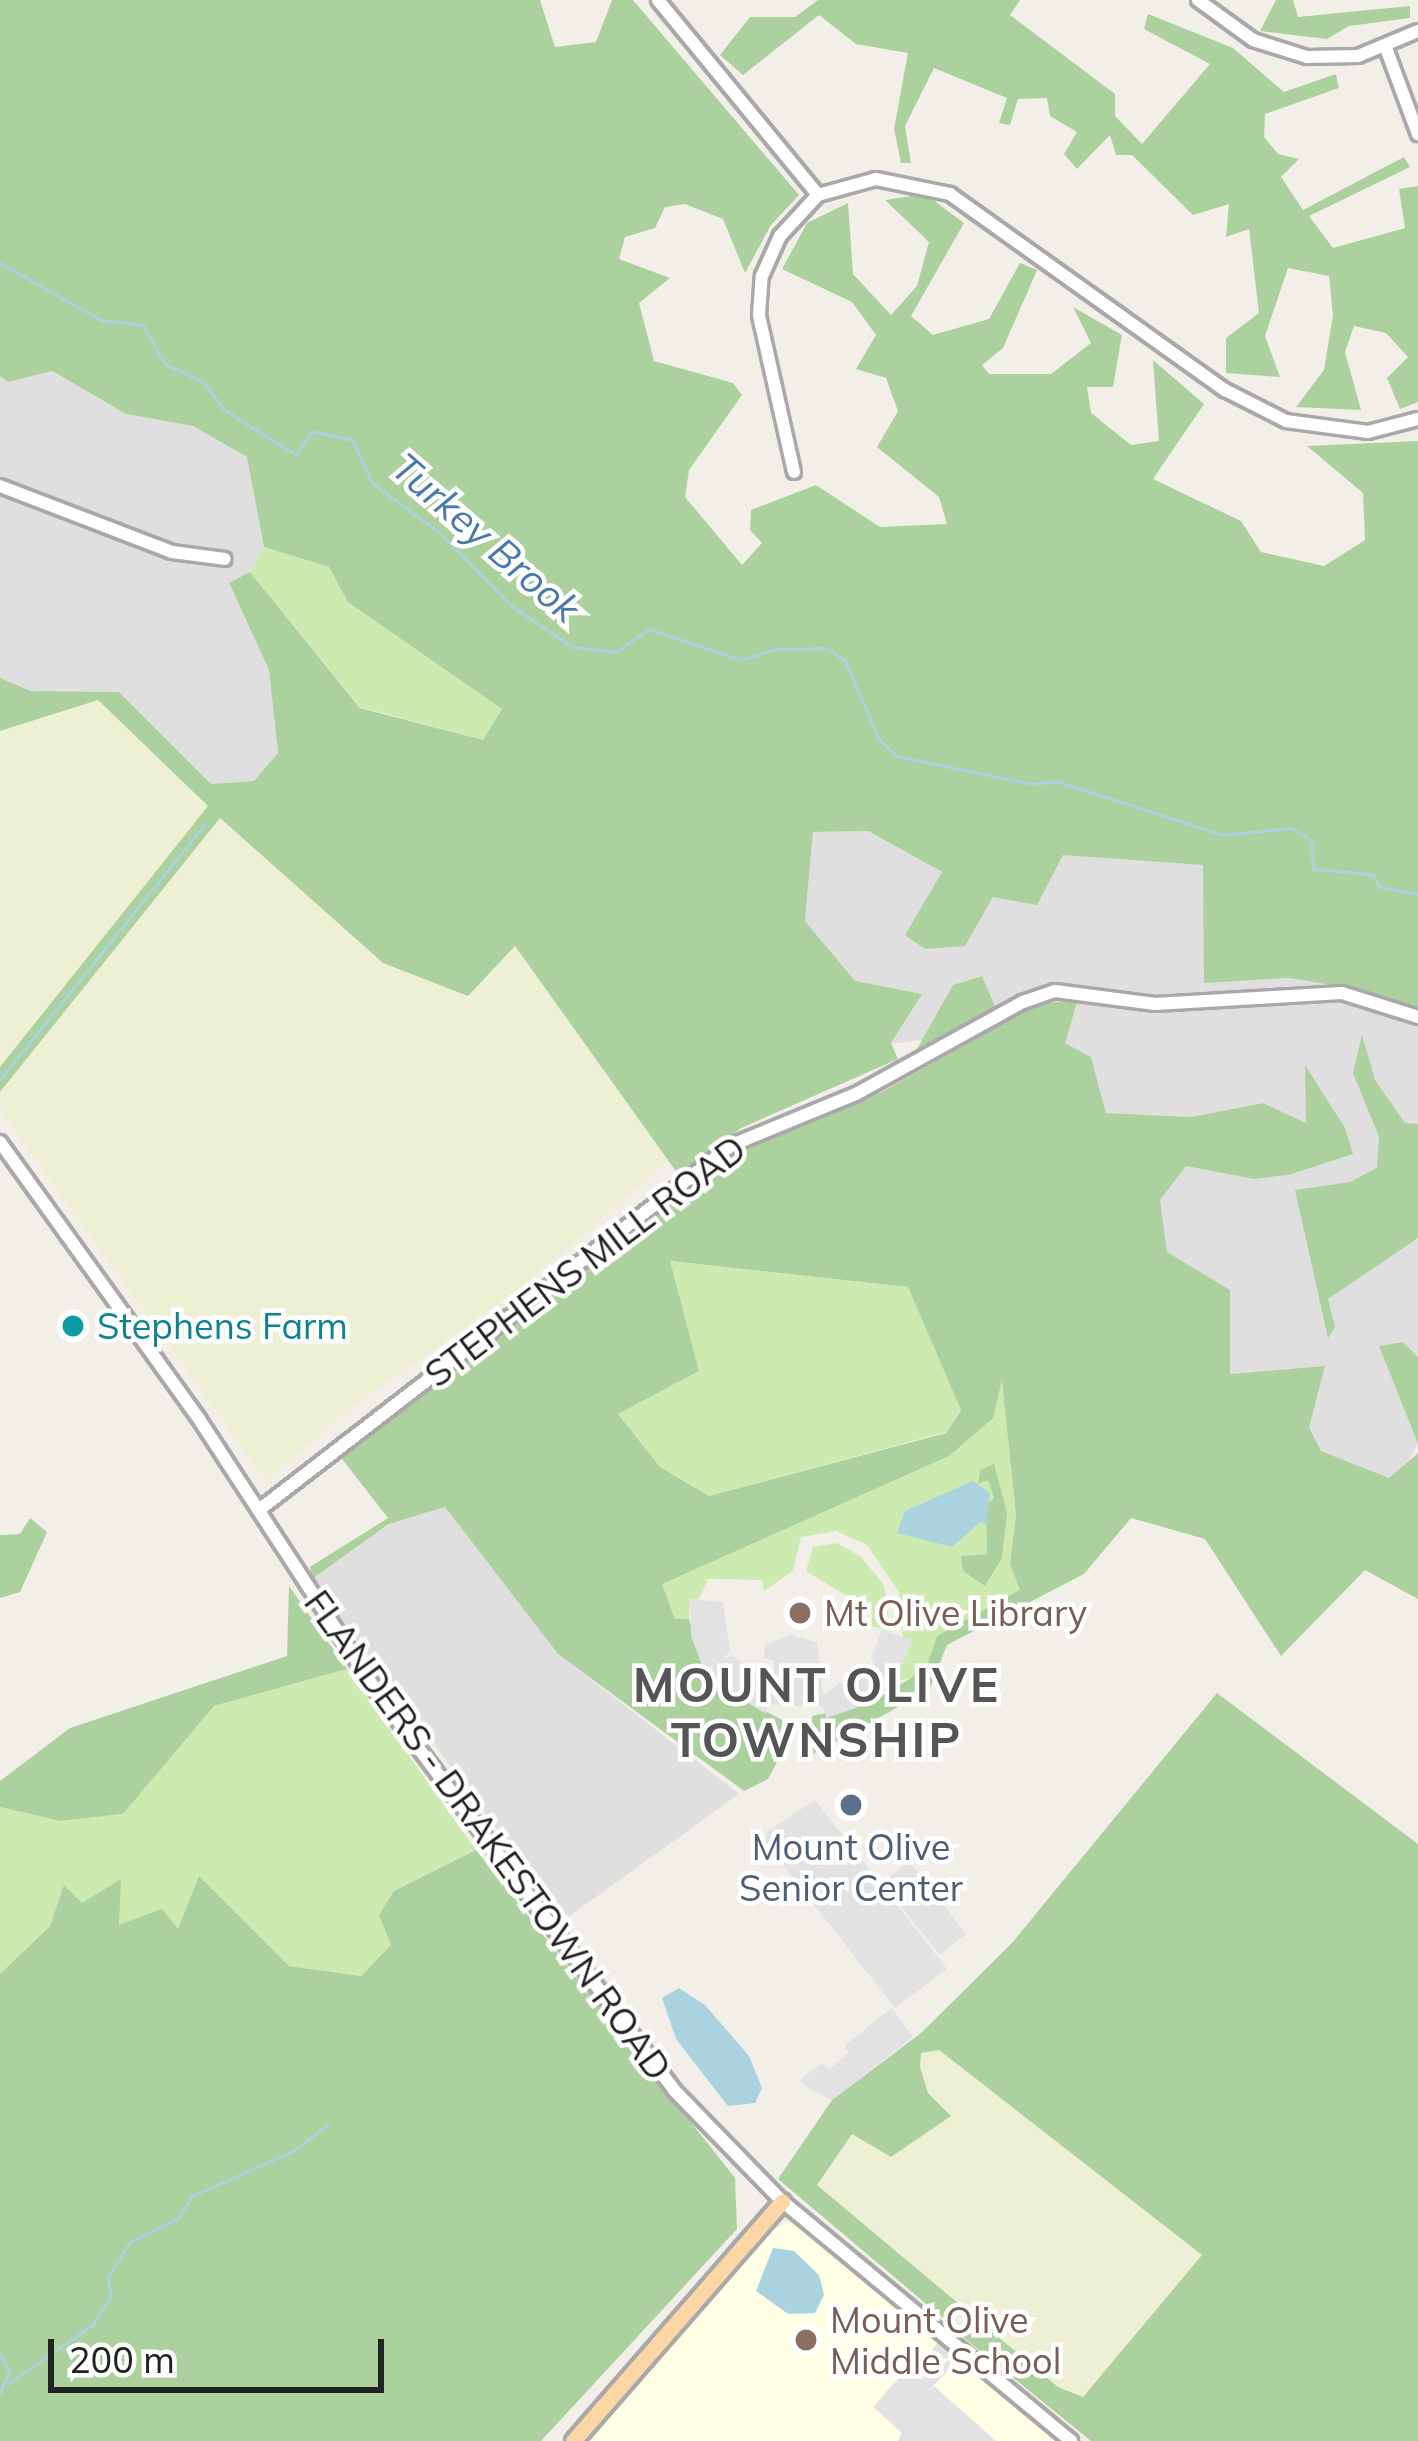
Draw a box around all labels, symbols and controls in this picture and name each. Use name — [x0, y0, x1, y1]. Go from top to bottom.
water label: Turkey Brook — [382, 444, 590, 632]
street label: STEPHENS MILL ROAD — [416, 1126, 754, 1396]
place label: Stephens Farm — [97, 1304, 348, 1348]
marker: Stephens Farm — [60, 1313, 86, 1339]
street label: FLANDERS - DRAKESTOWN ROAD — [296, 1582, 680, 2088]
place label: Mt Olive Library — [824, 1591, 1087, 1635]
marker: Mt Olive Library — [787, 1600, 813, 1626]
district label: MOUNT OLIVE TOWNSHIP — [633, 1655, 1001, 1768]
marker: Mount Olive Senior Center — [838, 1792, 864, 1818]
place label: Mount Olive Senior Center — [739, 1824, 963, 1909]
place label: Mount Olive Middle School — [830, 2297, 1061, 2382]
scale bar — [54, 2315, 390, 2389]
marker: Mount Olive Middle School — [793, 2327, 819, 2353]
text: 200 m — [69, 2337, 175, 2382]

